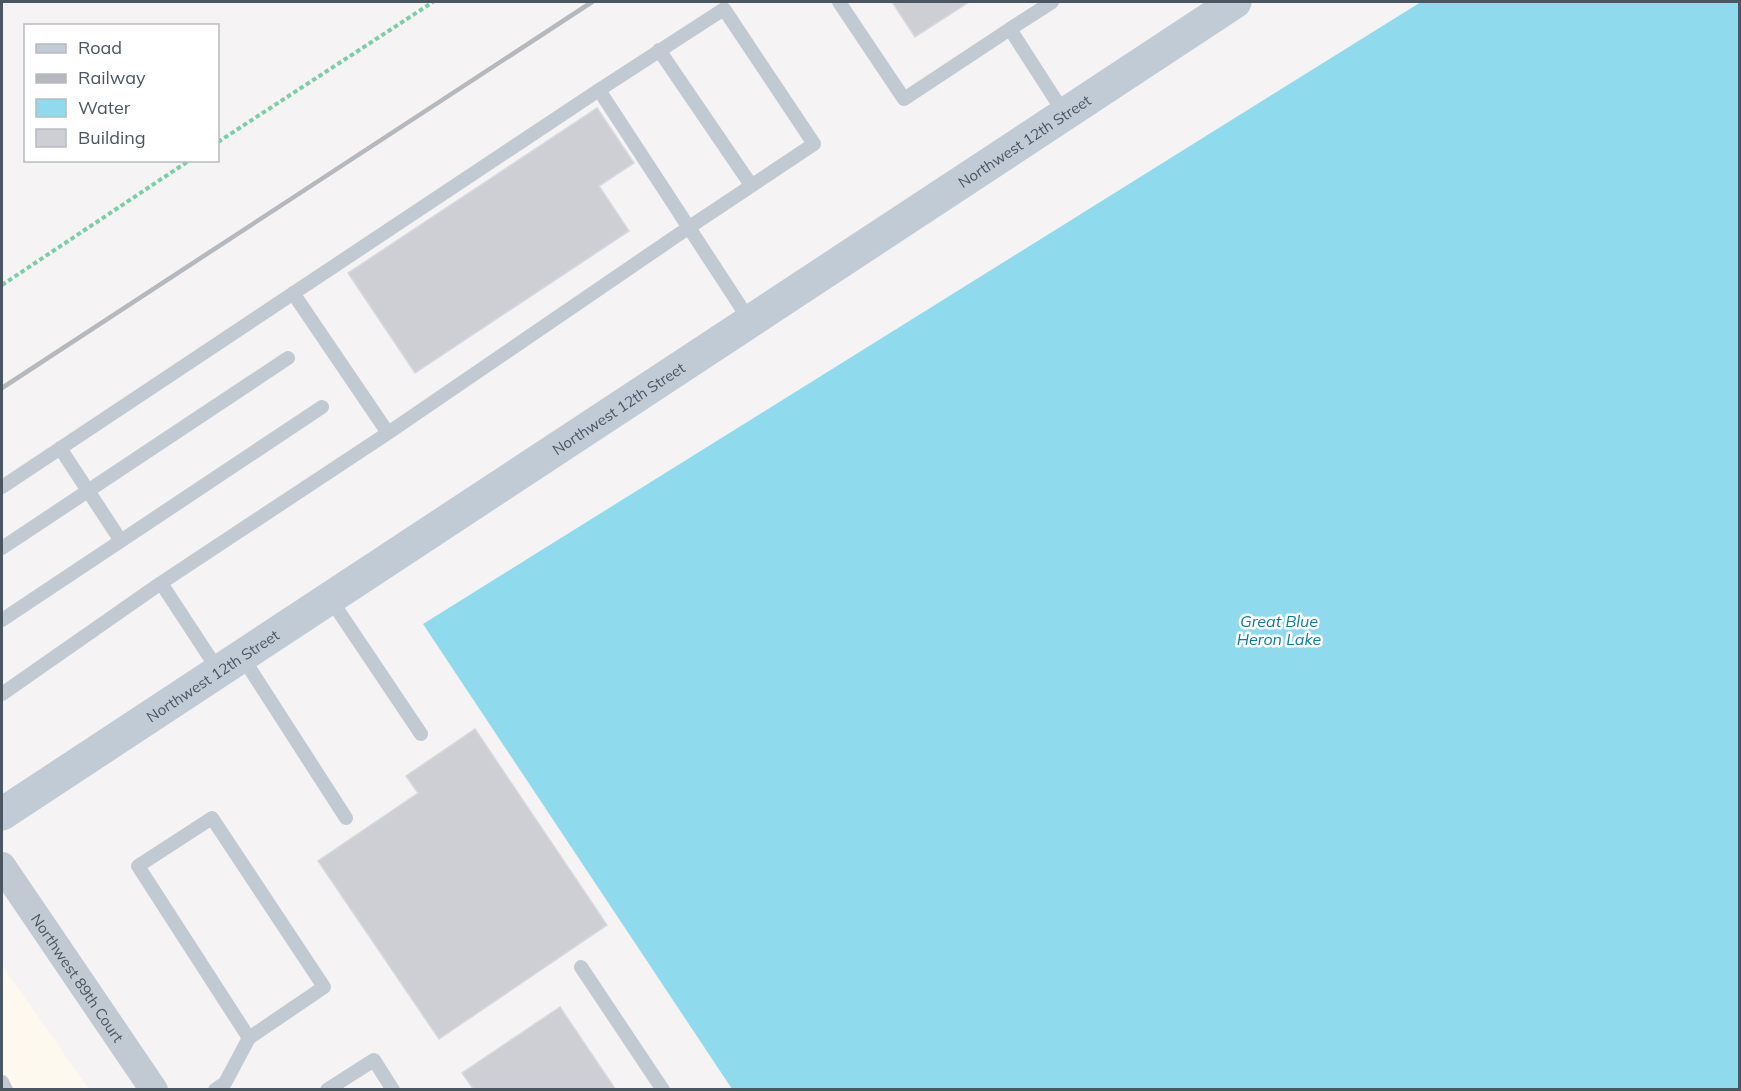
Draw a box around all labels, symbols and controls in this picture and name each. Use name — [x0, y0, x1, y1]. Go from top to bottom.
legend — [24, 24, 219, 162]
text: Road — [78, 36, 122, 59]
text: Railway — [78, 66, 146, 89]
street label: Northwest 12th Street — [954, 90, 1094, 191]
text: Water — [78, 96, 131, 119]
text: Building — [78, 126, 146, 149]
street label: Northwest 12th Street — [548, 358, 688, 459]
water label: Great Blue Heron Lake — [1237, 611, 1322, 649]
street label: Northwest 12th Street — [143, 625, 282, 726]
street label: Northwest 89th Court — [27, 910, 128, 1046]

